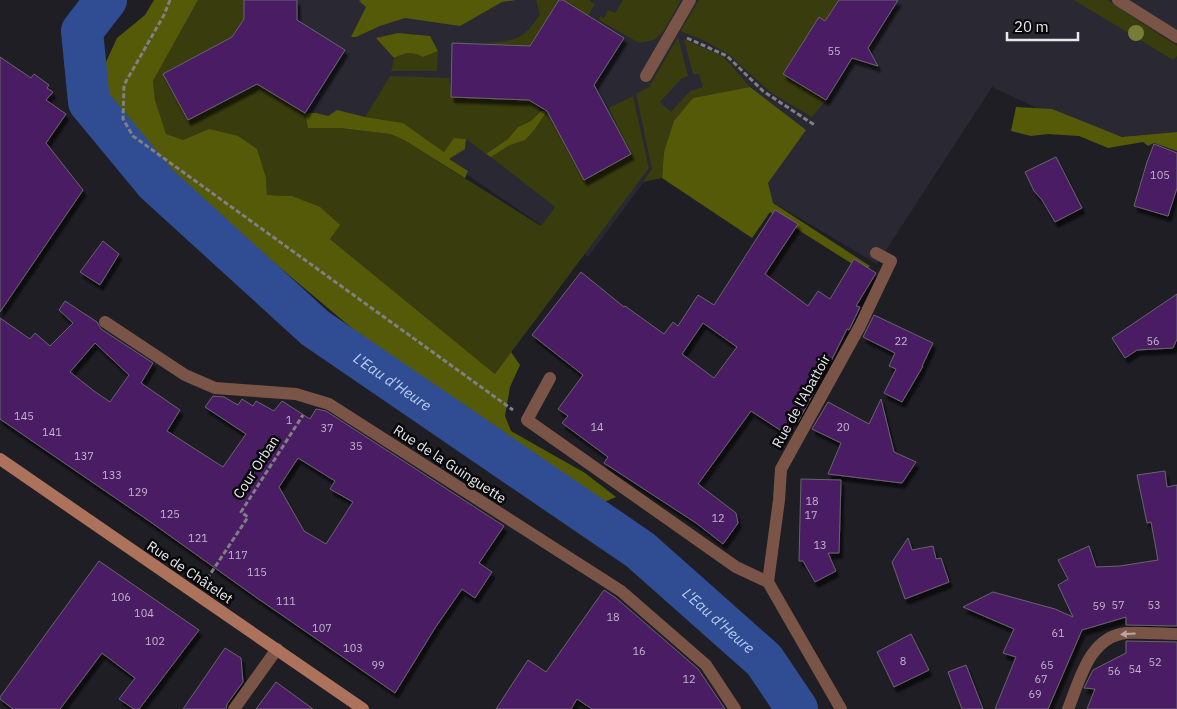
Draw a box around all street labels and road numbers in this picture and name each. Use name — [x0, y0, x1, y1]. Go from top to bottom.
street label: Rue de l'Abattoir — [768, 351, 834, 451]
street label: Rue de la Guinguette — [390, 421, 510, 507]
street label: Cour Orban — [229, 432, 283, 502]
street label: Rue de Châtelet — [143, 537, 237, 607]

